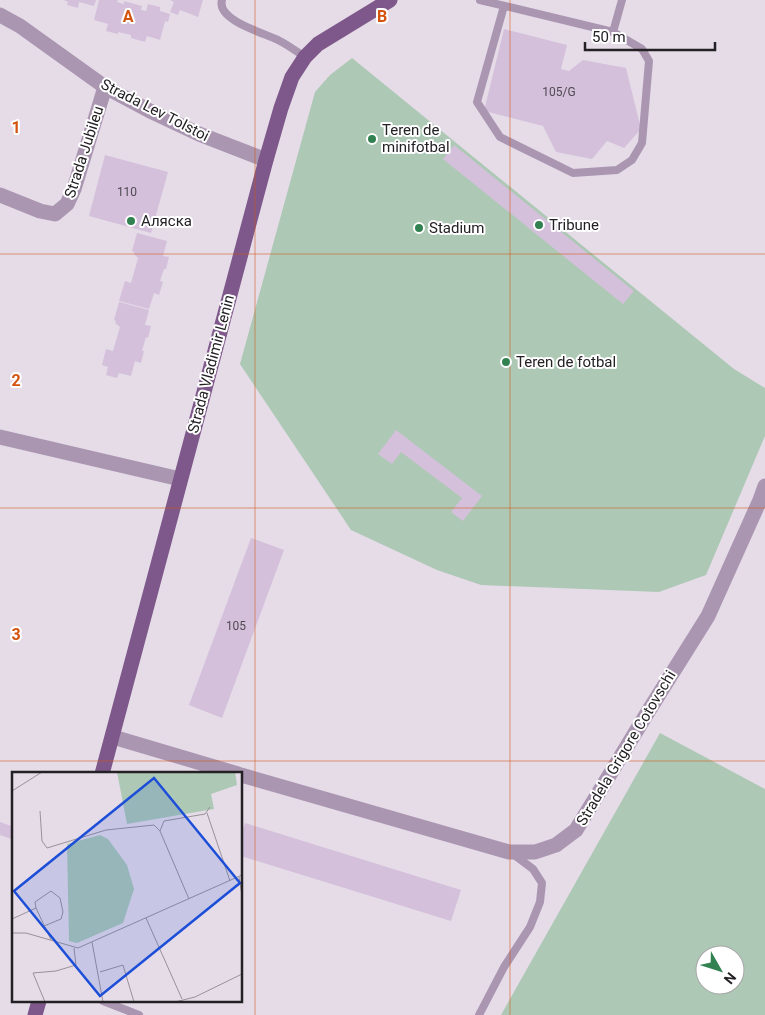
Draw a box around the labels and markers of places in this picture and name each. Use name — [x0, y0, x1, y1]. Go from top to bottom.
place label: Teren de minifotbal — [382, 121, 450, 156]
marker: Teren de minifotbal — [366, 133, 378, 145]
place label: Аляска — [141, 212, 192, 230]
marker: Аляска — [125, 215, 137, 227]
place label: Tribune — [549, 216, 599, 234]
place label: Stadium — [429, 219, 485, 237]
marker: Tribune — [533, 219, 545, 231]
marker: Stadium — [413, 222, 425, 234]
place label: Teren de fotbal — [516, 353, 616, 371]
marker: Teren de fotbal — [500, 356, 512, 368]

